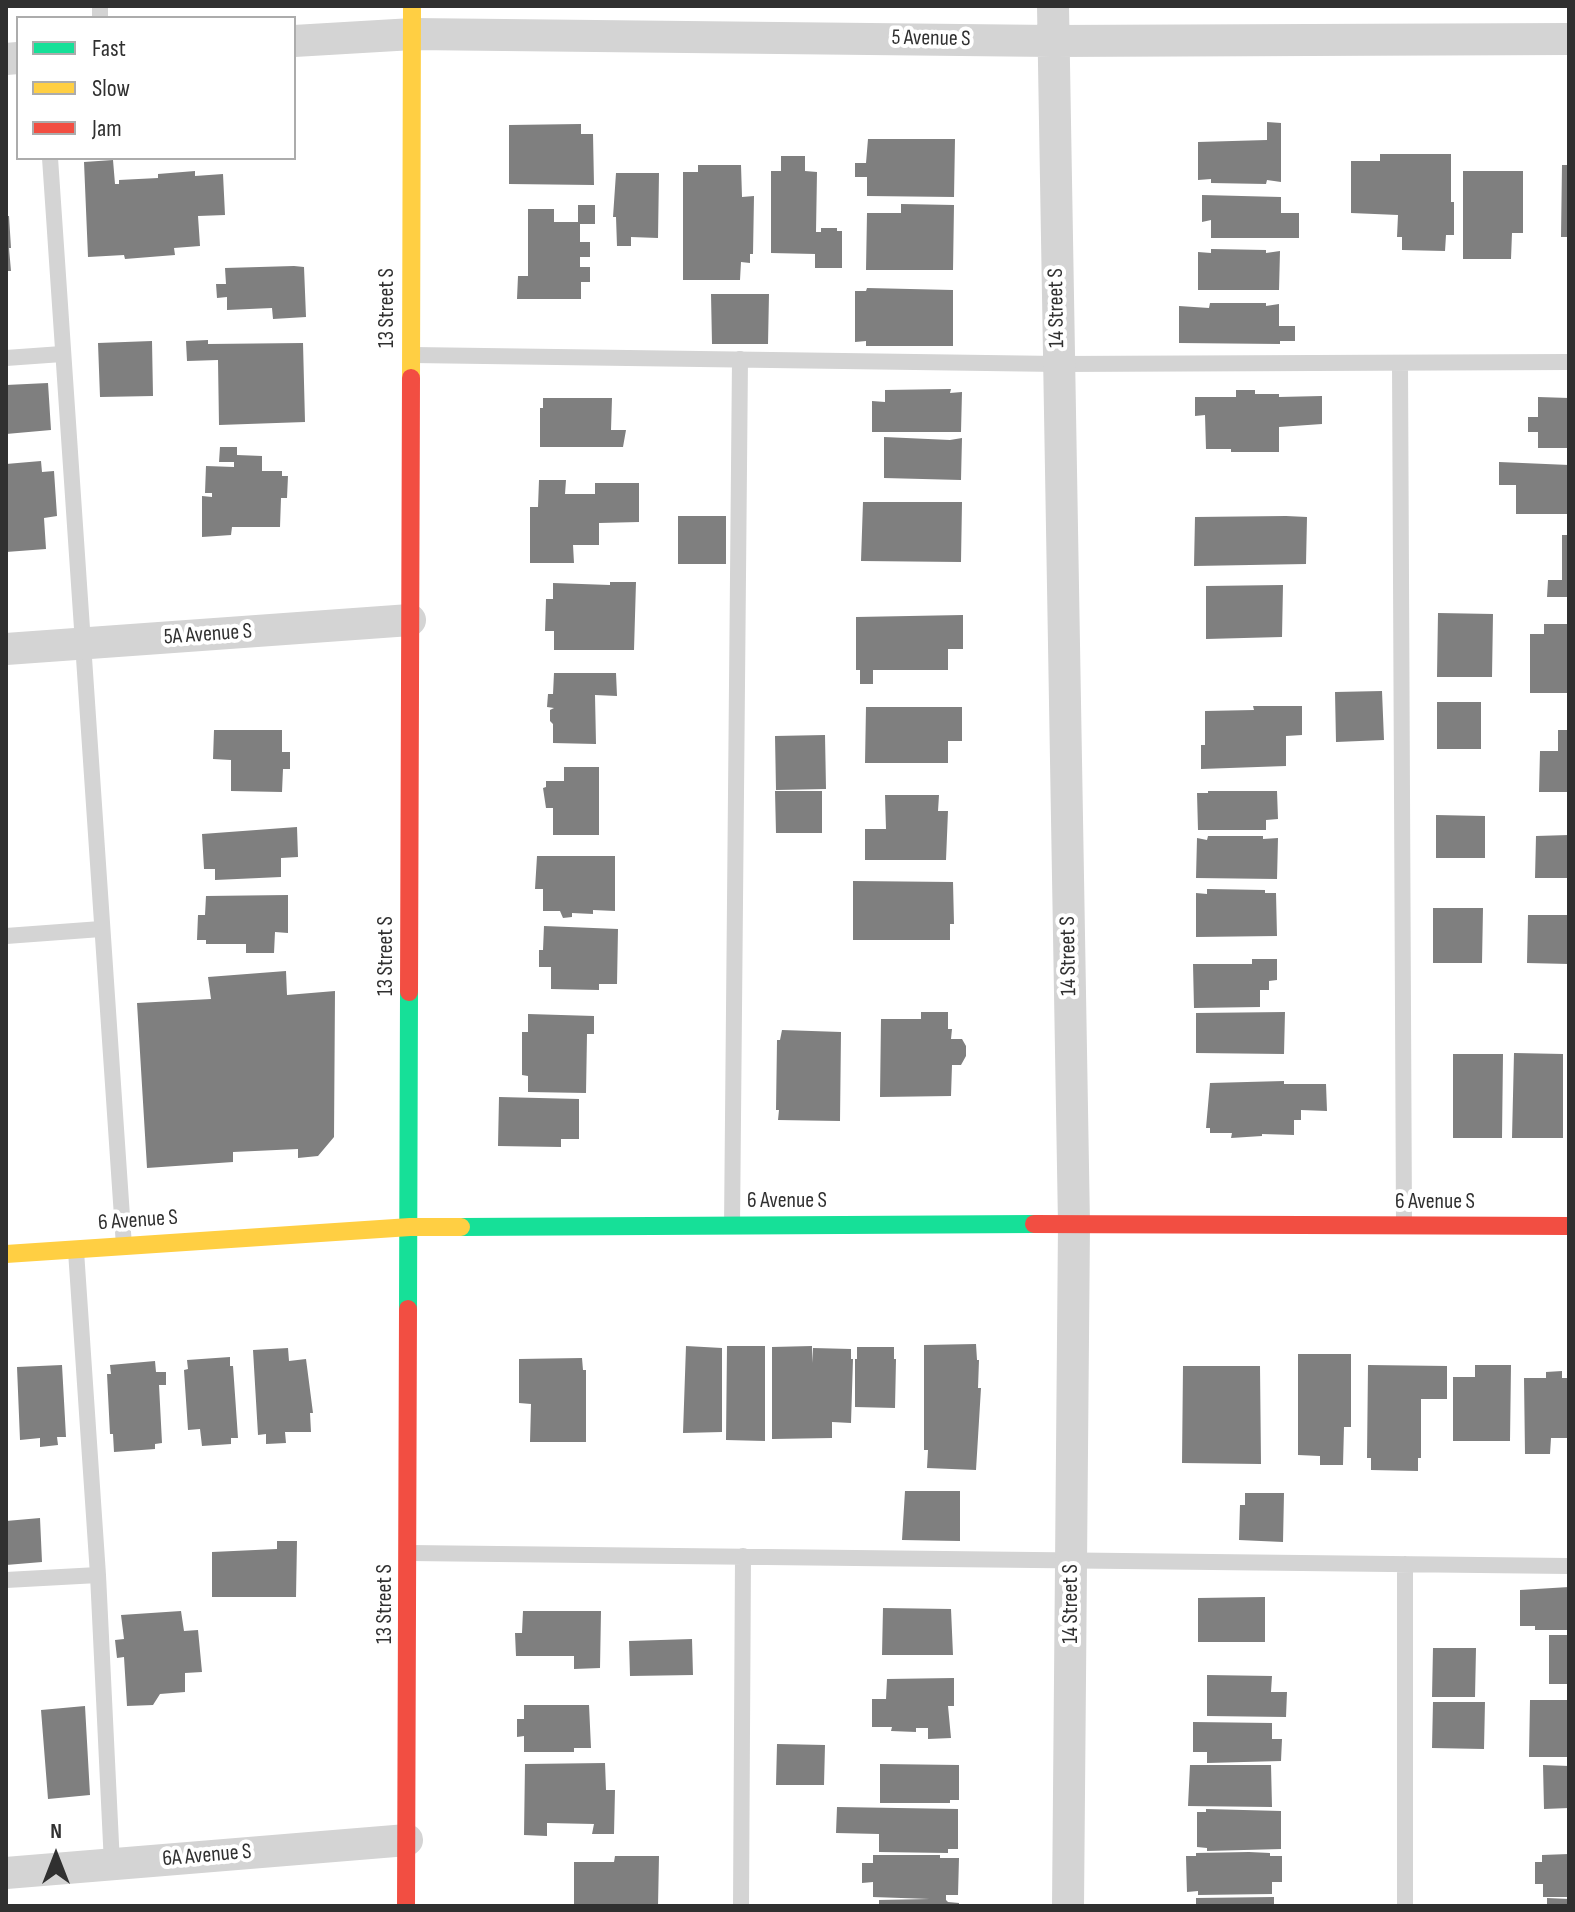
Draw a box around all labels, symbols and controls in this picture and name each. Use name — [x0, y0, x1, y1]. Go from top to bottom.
legend — [16, 16, 296, 160]
street label: 5 Avenue S — [891, 25, 971, 53]
text: Fast — [92, 34, 126, 63]
text: Slow — [92, 74, 130, 103]
text: Jam — [92, 114, 122, 143]
street label: 13 Street S — [374, 268, 400, 348]
street label: 14 Street S — [1043, 268, 1071, 348]
street label: 5A Avenue S — [163, 619, 253, 651]
street label: 13 Street S — [373, 916, 399, 996]
street label: 14 Street S — [1055, 916, 1083, 996]
street label: 6 Avenue S — [747, 1188, 827, 1214]
street label: 6 Avenue S — [1395, 1189, 1475, 1215]
street label: 6 Avenue S — [97, 1205, 179, 1237]
street label: 13 Street S — [372, 1564, 398, 1644]
street label: 14 Street S — [1058, 1564, 1084, 1644]
north arrow — [16, 1816, 96, 1896]
text: N — [50, 1818, 62, 1845]
street label: 6A Avenue S — [161, 1839, 253, 1873]

